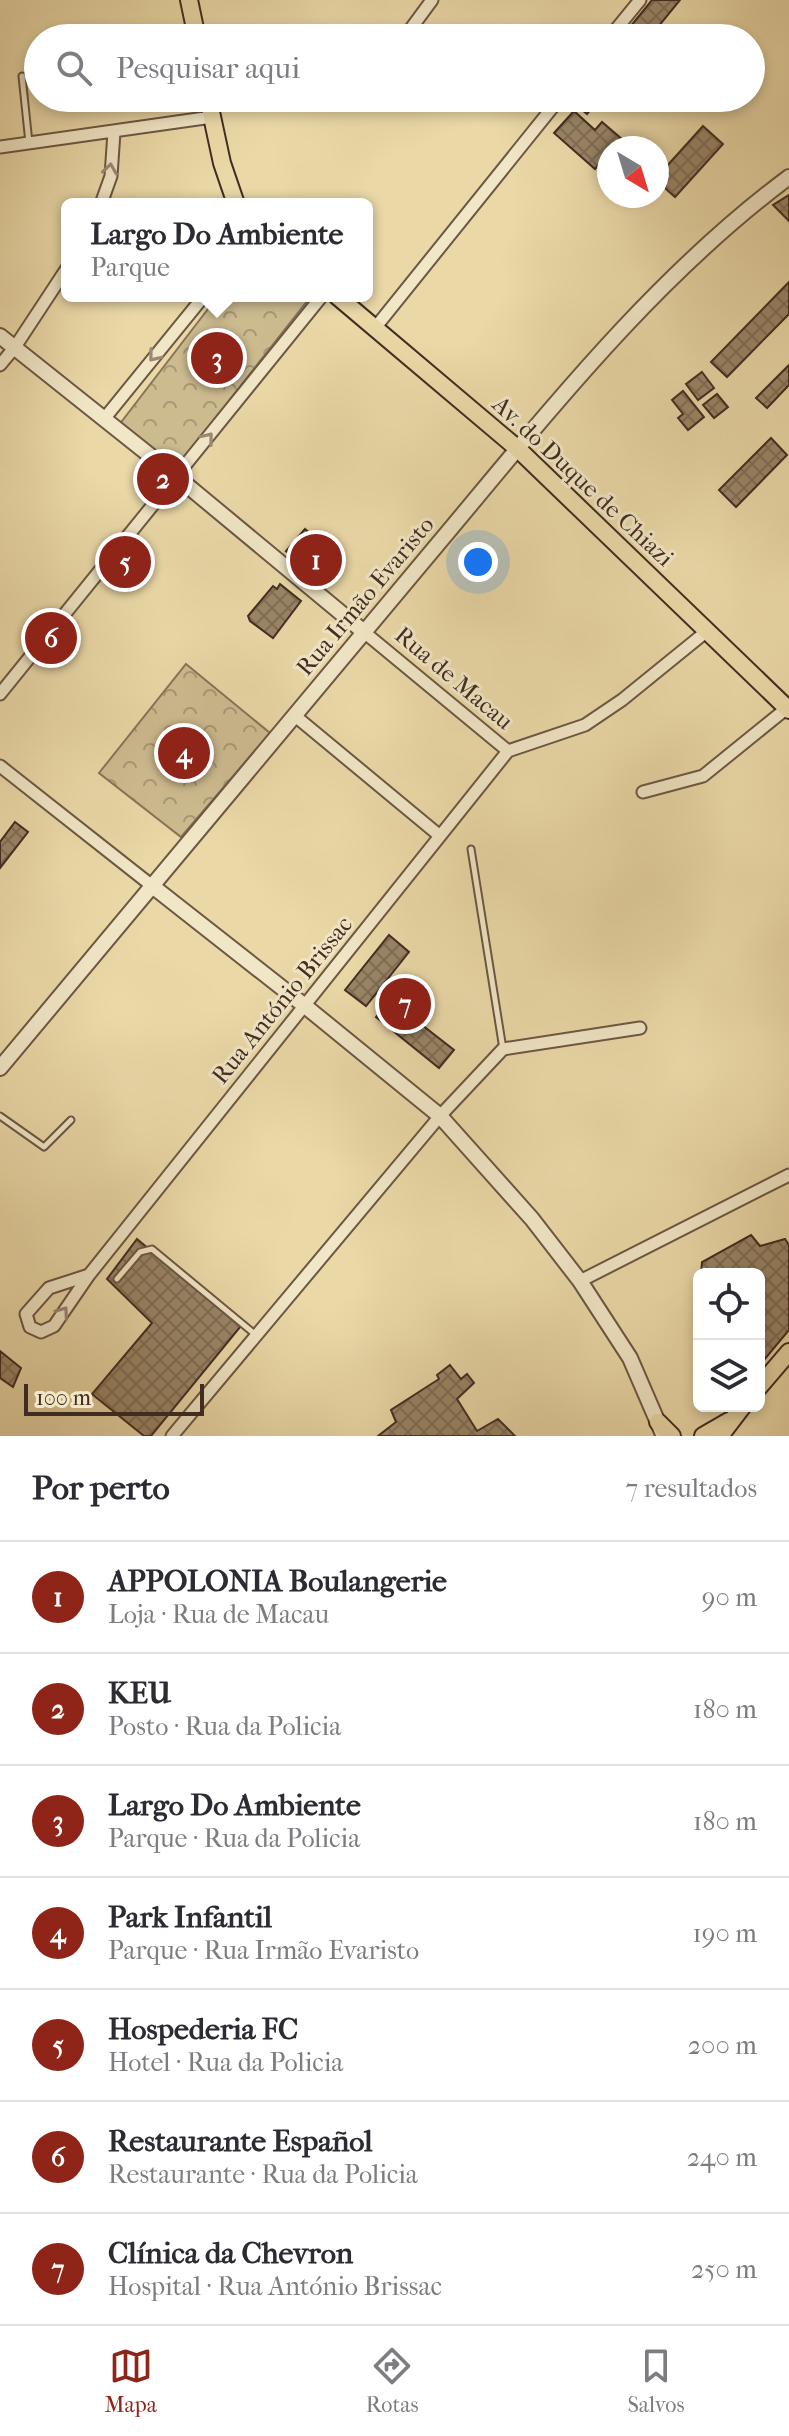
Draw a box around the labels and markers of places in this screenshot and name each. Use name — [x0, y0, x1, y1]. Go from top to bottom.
pin: 3 — [191, 328, 243, 388]
pin: 2 — [137, 449, 189, 509]
pin: 1 — [290, 530, 342, 590]
pin: 5 — [99, 532, 151, 592]
pin: 6 — [25, 608, 77, 668]
pin: 4 — [158, 723, 210, 783]
pin: 7 — [379, 974, 431, 1034]

